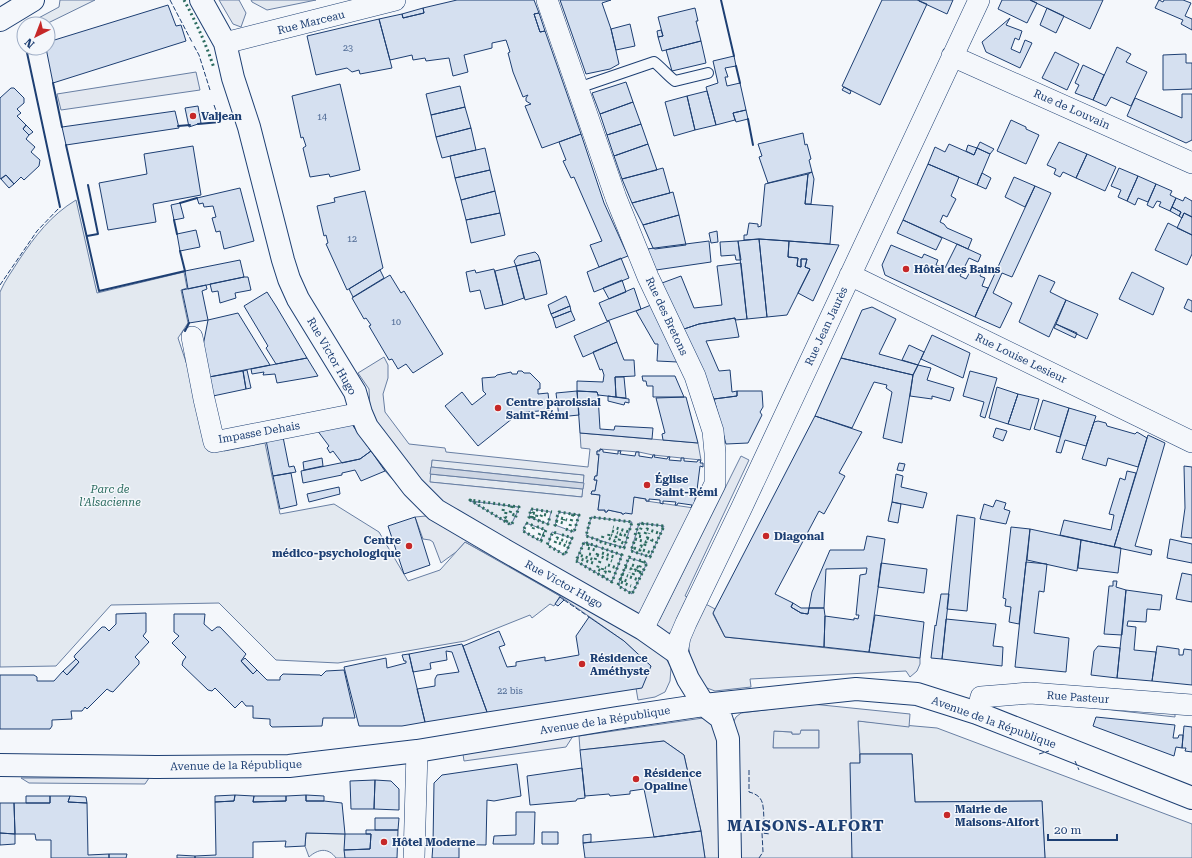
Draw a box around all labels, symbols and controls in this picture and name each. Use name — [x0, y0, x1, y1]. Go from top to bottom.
street label: Rue Marceau — [276, 8, 346, 37]
north arrow — [16, 16, 56, 56]
text: N — [22, 35, 37, 51]
house number: 23 — [343, 43, 353, 53]
street label: Rue de Louvain — [1032, 87, 1112, 132]
place label: Valjean — [201, 110, 243, 123]
marker: Valjean — [188, 111, 198, 121]
house number: 14 — [317, 112, 327, 122]
house number: 12 — [347, 234, 357, 244]
place label: Hôtel des Bains — [914, 263, 1001, 276]
marker: Hôtel des Bains — [901, 264, 911, 274]
street label: Rue des Bretons — [643, 275, 690, 358]
street label: Rue Jean Jaurès — [803, 285, 850, 368]
street label: Rue Victor Hugo — [304, 315, 359, 397]
house number: 10 — [391, 317, 401, 327]
street label: Rue Louise Lesieur — [973, 331, 1069, 386]
place label: Centre paroissial Saint-Rémi — [506, 396, 601, 422]
marker: Centre paroissial Saint-Rémi — [493, 403, 503, 413]
street label: Impasse Dehais — [217, 419, 301, 446]
place label: Église Saint-Rémi — [655, 472, 718, 499]
marker: Église Saint-Rémi — [642, 480, 652, 490]
park label: Parc de l'Alsacienne — [79, 483, 141, 509]
place label: Diagonal — [774, 530, 825, 543]
marker: Diagonal — [761, 531, 771, 541]
place label: Centre médico-psychologique — [272, 534, 402, 560]
marker: Centre médico-psychologique — [404, 541, 414, 551]
street label: Rue Victor Hugo — [522, 558, 605, 611]
place label: Résidence Améthyste — [590, 652, 650, 678]
marker: Résidence Améthyste — [577, 659, 587, 669]
house number: 22 bis — [497, 686, 523, 696]
street label: Rue Pasteur — [1046, 689, 1110, 706]
street label: Avenue de la République — [930, 694, 1058, 751]
street label: Avenue de la République — [539, 704, 671, 737]
street label: Avenue de la République — [170, 758, 302, 773]
place label: Résidence Opaline — [644, 767, 702, 793]
marker: Résidence Opaline — [631, 774, 641, 784]
place label: Mairie de Maisons-Alfort — [955, 803, 1040, 829]
marker: Mairie de Maisons-Alfort — [942, 810, 952, 820]
scale bar — [1048, 816, 1117, 842]
district label: MAISONS-ALFORT — [727, 817, 885, 835]
text: 20 m — [1054, 823, 1081, 837]
place label: Hôtel Moderne — [392, 836, 476, 849]
marker: Hôtel Moderne — [379, 837, 389, 847]

